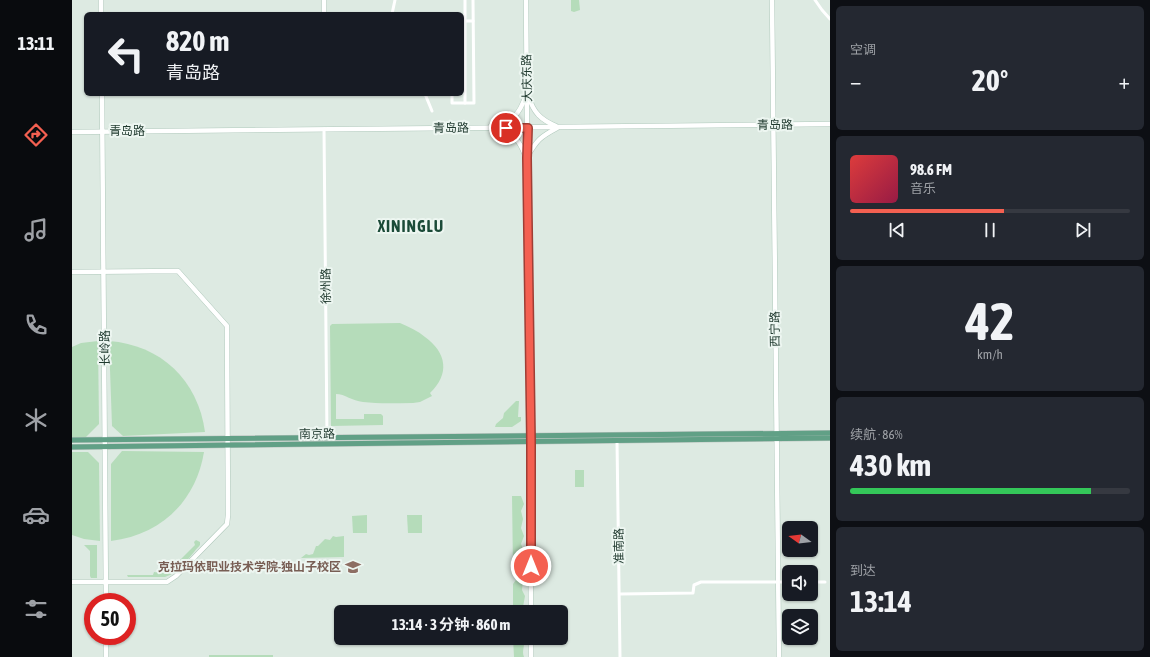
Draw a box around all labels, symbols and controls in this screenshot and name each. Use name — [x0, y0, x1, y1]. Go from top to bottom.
text: 820 m — [166, 25, 229, 57]
icon: left — [100, 28, 152, 80]
text: 13:11 — [17, 33, 55, 54]
text: 空调 — [850, 42, 876, 57]
street label: 大庆东路 — [520, 54, 534, 102]
text: 青岛路 — [166, 62, 220, 83]
text: 20° — [972, 63, 1008, 97]
text: − — [850, 68, 861, 94]
text: + — [1119, 68, 1130, 94]
pin — [489, 111, 523, 145]
icon: arrive — [495, 117, 517, 139]
street label: 青岛路 — [757, 118, 793, 132]
icon: directions — [22, 121, 50, 149]
street label: 青岛路 — [433, 121, 469, 135]
street label: 青岛路 — [109, 124, 145, 138]
text: 98.6 FM — [910, 161, 952, 178]
text: 音乐 — [910, 181, 936, 196]
icon: music — [22, 216, 50, 244]
district label: XININGLU — [377, 217, 444, 235]
icon: previous — [886, 219, 908, 241]
icon: pause — [979, 219, 1001, 241]
icon: next — [1072, 219, 1094, 241]
street label: 徐州路 — [319, 268, 333, 304]
text: 42 — [966, 291, 1014, 351]
icon: phone — [22, 311, 50, 339]
street label: 西宁路 — [768, 311, 782, 347]
street label: 长岭路 — [98, 330, 112, 366]
text: km/h — [977, 347, 1003, 362]
icon: climate — [22, 406, 50, 434]
street label: 南京路 — [299, 427, 335, 441]
text: 续航 · 86% — [850, 427, 903, 442]
text: 430 km — [850, 448, 931, 482]
icon: car — [22, 501, 50, 529]
north arrow — [782, 521, 818, 557]
map controls — [782, 521, 818, 645]
street label: 准南路 — [612, 528, 626, 564]
position arrow — [510, 545, 552, 587]
school or university icon: 克拉玛依职业技术学院-独山子校区 — [344, 558, 362, 576]
place label: 克拉玛依职业技术学院-独山子校区 — [158, 560, 341, 574]
text: 到达 — [850, 563, 876, 578]
button: sound — [782, 565, 818, 601]
text: 13:14 — [850, 584, 912, 618]
speed limit sign: 50 — [84, 593, 136, 645]
icon: filters — [22, 595, 50, 623]
button: layers — [782, 609, 818, 645]
text: 13:14 · 3 分钟 · 860 m — [392, 616, 510, 633]

